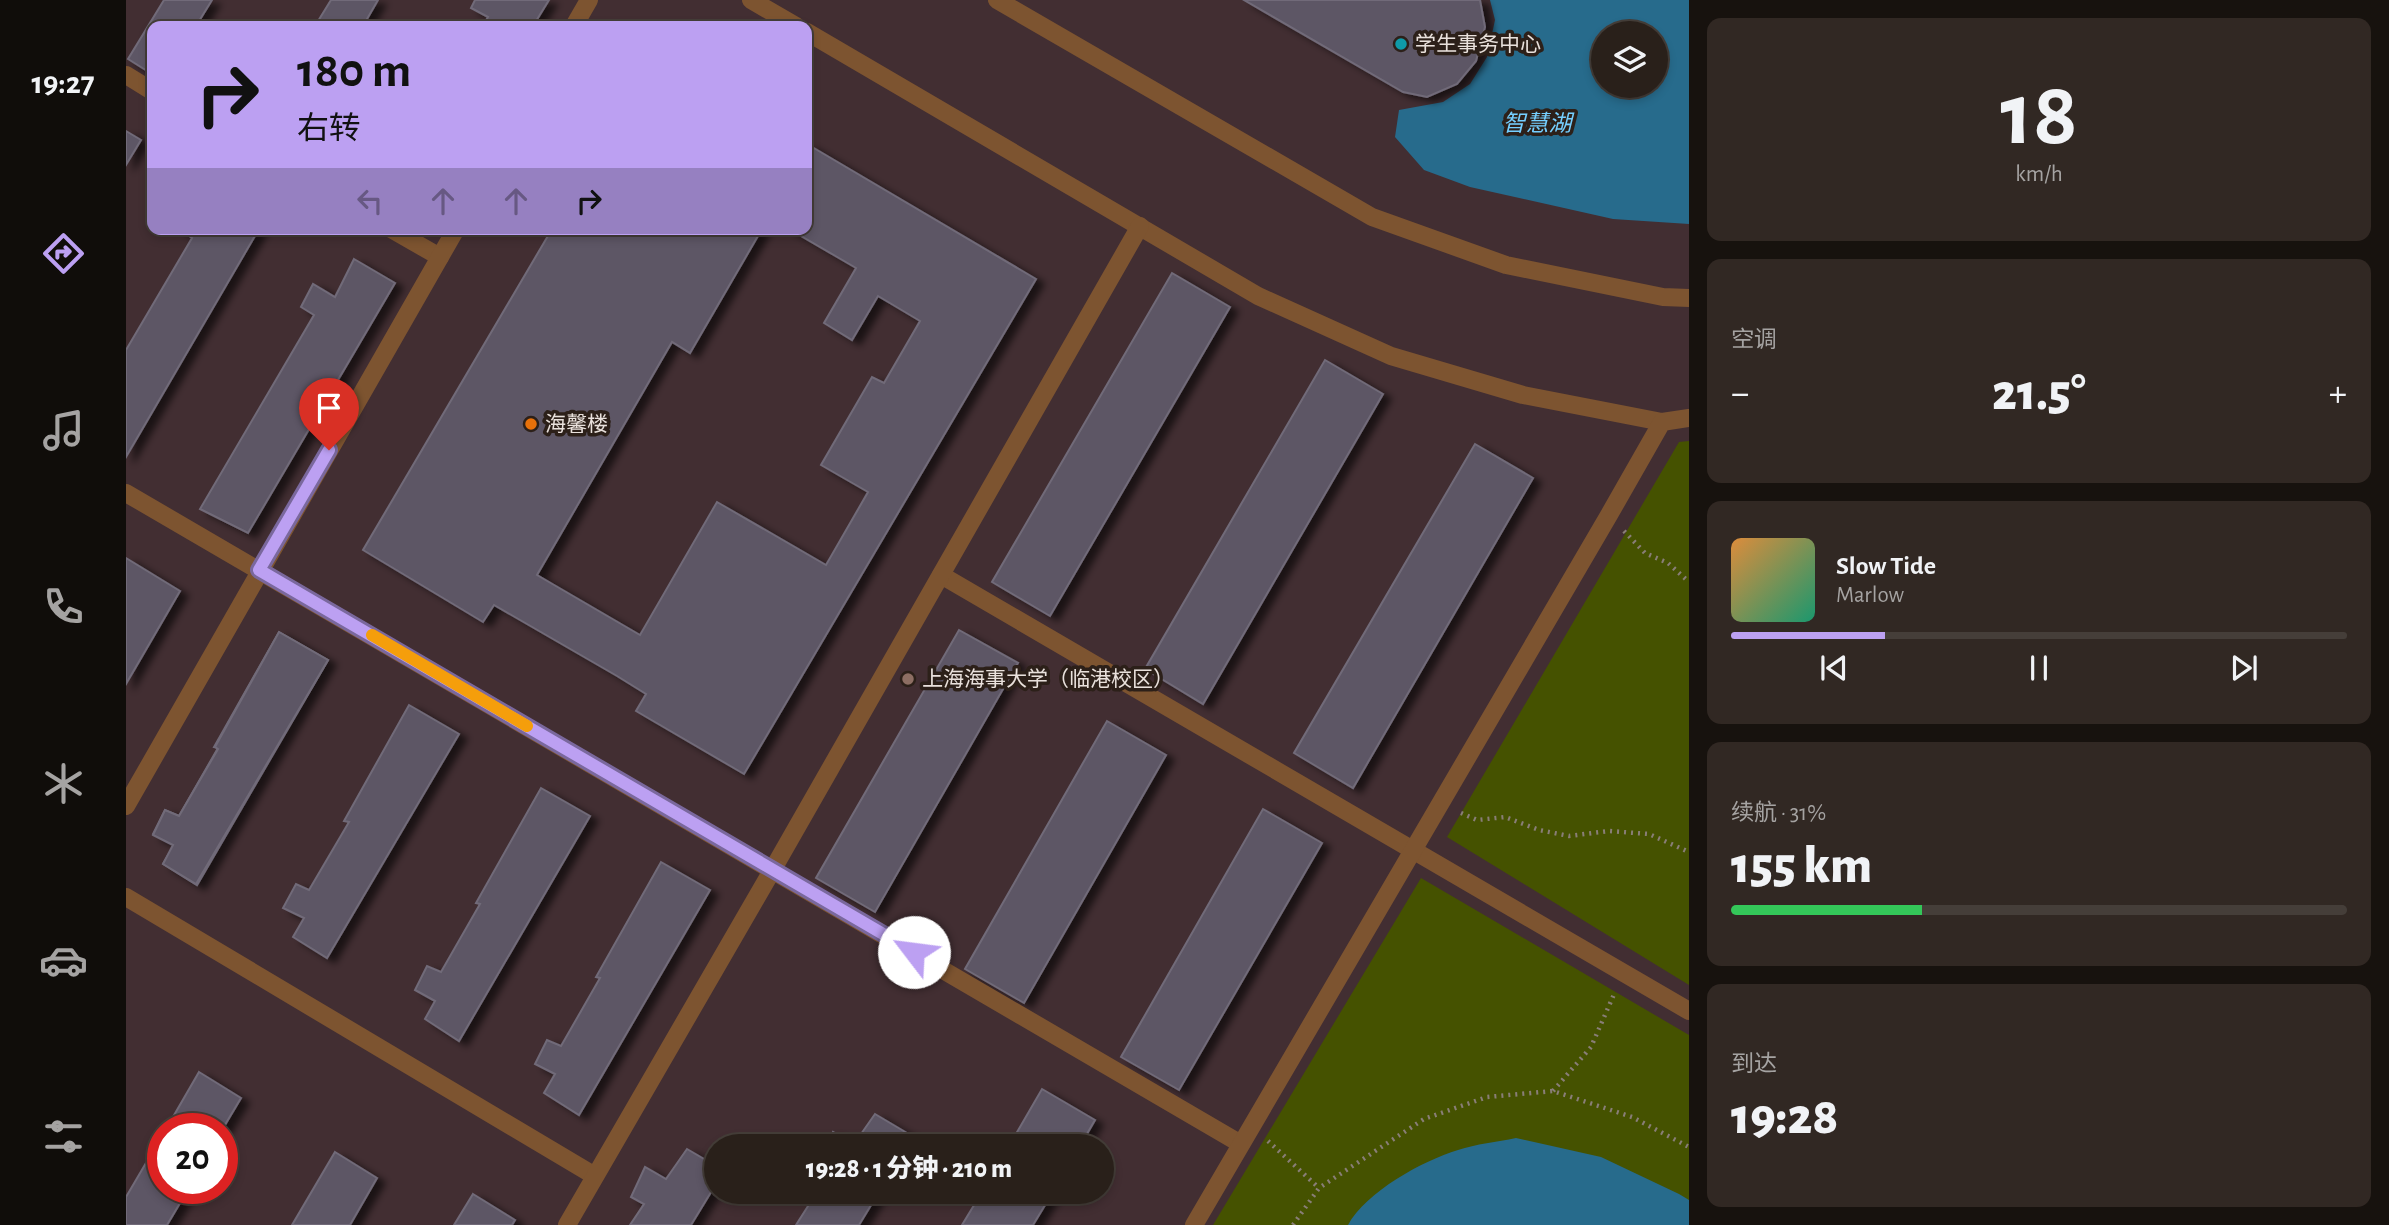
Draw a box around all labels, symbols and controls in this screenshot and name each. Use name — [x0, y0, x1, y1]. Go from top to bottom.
map controls — [1591, 21, 1668, 98]
button: layers — [1591, 21, 1668, 98]
place label: 学生事务中心 — [1415, 33, 1541, 55]
marker: 学生事务中心 — [1393, 36, 1409, 52]
text: 180 m — [297, 47, 411, 96]
icon: right — [182, 49, 273, 140]
text: 19:27 — [31, 67, 95, 99]
text: 18 — [2000, 70, 2078, 161]
water label: 智慧湖 — [1503, 111, 1575, 136]
text: 右转 — [297, 113, 361, 145]
text: km/h — [2015, 163, 2063, 186]
icon: left — [351, 182, 389, 220]
icon: ahead — [424, 182, 462, 220]
icon: ahead — [497, 182, 535, 220]
icon: right — [570, 182, 608, 220]
icon: directions — [39, 229, 88, 278]
text: 空调 — [1731, 329, 1777, 352]
text: 21.5° — [1992, 367, 2086, 419]
text: − — [1731, 375, 1749, 413]
text: + — [2329, 375, 2347, 413]
pin — [299, 378, 359, 450]
icon: arrive — [310, 389, 348, 427]
icon: music — [39, 406, 88, 455]
place label: 海馨楼 — [545, 413, 608, 435]
marker: 海馨楼 — [523, 416, 539, 432]
text: Slow Tide — [1836, 553, 1936, 579]
icon: phone — [39, 582, 88, 631]
text: Marlow — [1836, 584, 1904, 607]
icon: previous — [1815, 649, 1853, 687]
icon: pause — [2020, 649, 2058, 687]
icon: next — [2225, 649, 2263, 687]
place label: 上海海事大学（临港校区） — [922, 668, 1174, 690]
marker: 上海海事大学（临港校区） — [900, 671, 916, 687]
icon: climate — [39, 759, 88, 808]
text: 续航 · 31% — [1731, 802, 1826, 825]
text: 155 km — [1731, 840, 1872, 892]
position arrow — [877, 915, 951, 989]
icon: car — [39, 936, 88, 985]
text: 到达 — [1731, 1053, 1777, 1076]
text: 19:28 — [1731, 1091, 1838, 1143]
icon: filters — [39, 1112, 88, 1161]
speed limit sign: 20 — [147, 1113, 238, 1204]
text: 19:28 · 1 分钟 · 210 m — [806, 1156, 1012, 1182]

